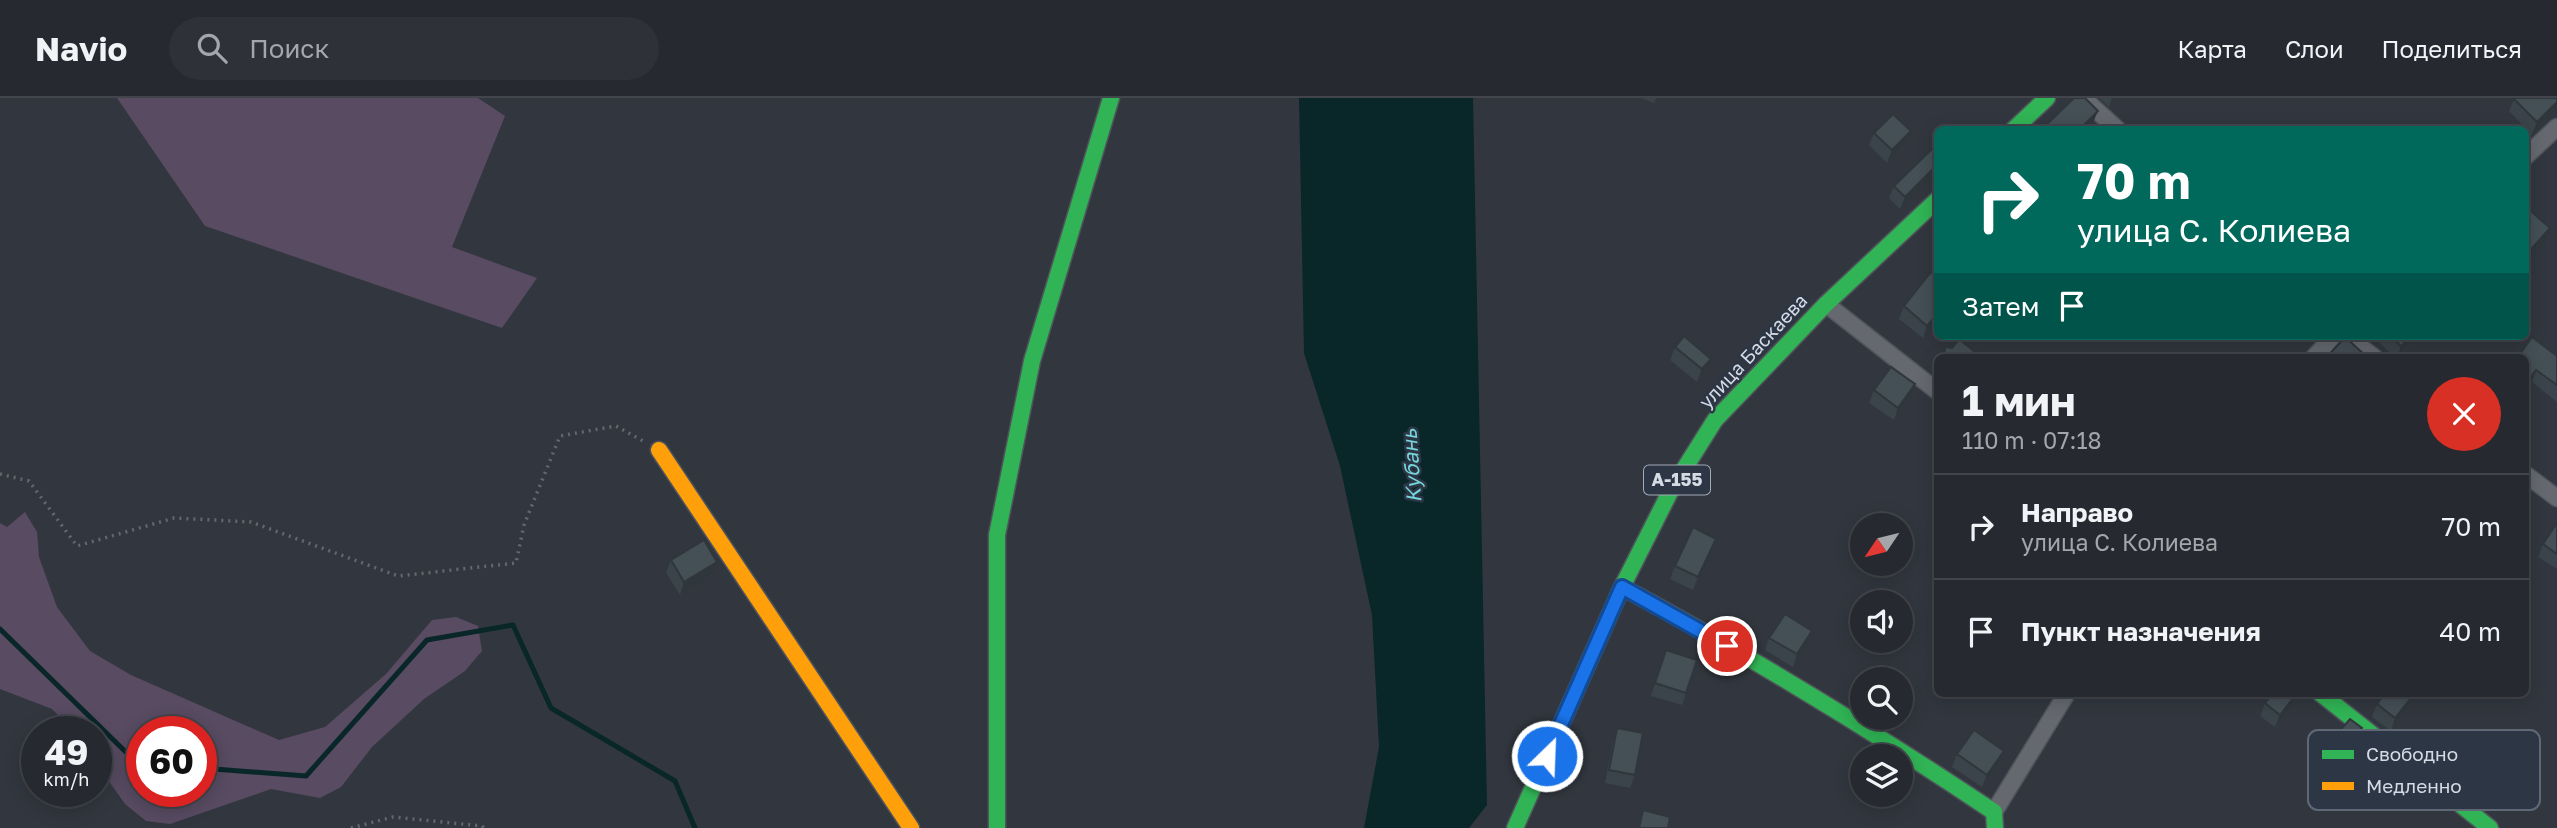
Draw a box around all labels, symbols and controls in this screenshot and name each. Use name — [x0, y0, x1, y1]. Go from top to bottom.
search box — [169, 17, 659, 80]
text: Navio — [35, 29, 127, 68]
icon: search — [193, 29, 231, 67]
text: Поиск — [249, 33, 329, 64]
text: Карта — [2177, 34, 2247, 63]
text: Слои — [2285, 34, 2344, 63]
text: Поделиться — [2382, 34, 2522, 63]
text: 70 m — [2077, 151, 2191, 210]
icon: right — [1962, 154, 2053, 245]
text: улица С. Колиева — [2077, 211, 2351, 249]
icon: arrive — [2053, 287, 2091, 325]
street label: улица Баскаева — [1694, 289, 1812, 413]
text: Затем — [1962, 291, 2039, 322]
text: 1 мин — [1962, 375, 2076, 425]
button: close — [2427, 377, 2501, 451]
text: 110 m · 07:18 — [1962, 426, 2102, 454]
water label: Кубань — [1395, 427, 1427, 504]
road number: А-155 — [1644, 466, 1710, 494]
text: Направо — [2021, 497, 2133, 528]
icon: right — [1962, 508, 2000, 546]
text: 70 m — [2442, 511, 2501, 542]
north arrow — [1850, 513, 1913, 576]
map controls — [1850, 513, 1913, 807]
text: улица С. Колиева — [2021, 528, 2218, 556]
button: sound — [1850, 590, 1913, 653]
icon: arrive — [1962, 613, 2000, 651]
pin — [1697, 616, 1757, 676]
text: Пункт назначения — [2021, 616, 2261, 647]
text: 40 m — [2440, 616, 2501, 647]
icon: arrive — [1708, 627, 1746, 665]
button: search — [1850, 667, 1913, 730]
speed limit sign: 60 — [126, 716, 217, 807]
position arrow — [1510, 719, 1584, 793]
legend — [2308, 730, 2540, 810]
text: 49 — [44, 731, 89, 773]
text: Свободно — [2366, 742, 2458, 765]
button: layers — [1850, 744, 1913, 807]
text: km/h — [44, 768, 89, 790]
text: Медленно — [2366, 774, 2462, 797]

